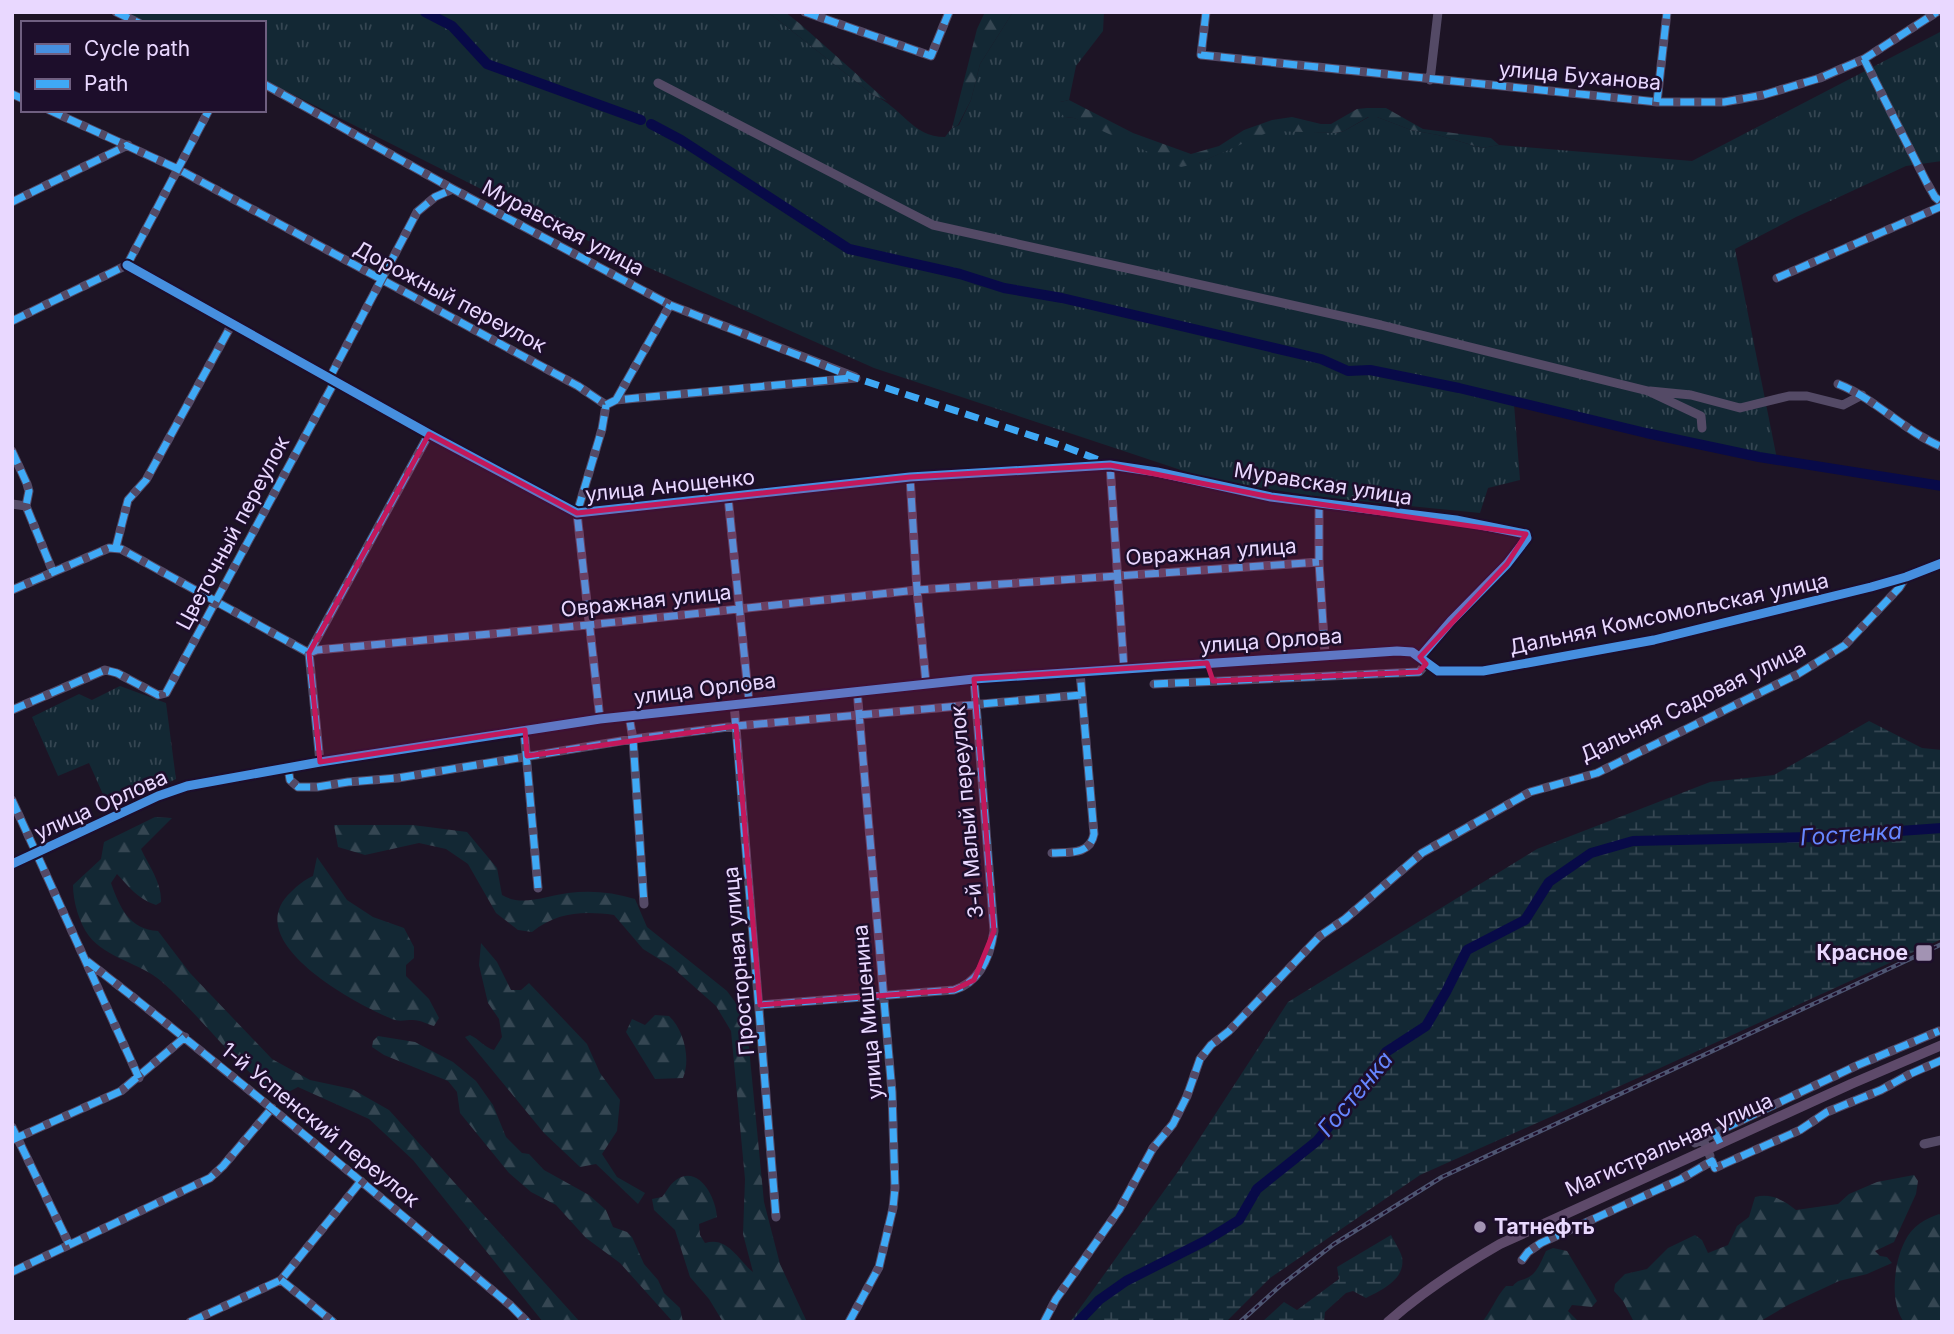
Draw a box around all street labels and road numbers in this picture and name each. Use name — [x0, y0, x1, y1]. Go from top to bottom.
street label: улица Буханова — [1498, 56, 1662, 95]
street label: Муравская улица — [478, 174, 649, 281]
street label: Дорожный переулок — [350, 235, 551, 358]
street label: Цветочный переулок — [171, 431, 295, 634]
street label: Муравская улица — [1232, 457, 1414, 510]
street label: улица Анощенко — [584, 464, 756, 507]
street label: Овражная улица — [1125, 533, 1297, 570]
street label: Дальняя Комсомольская улица — [1507, 567, 1831, 660]
street label: Овражная улица — [559, 579, 732, 622]
street label: улица Орлова — [1199, 623, 1343, 658]
street label: Дальняя Садовая улица — [1576, 636, 1810, 767]
street label: улица Орлова — [633, 667, 777, 710]
street label: 3-й Малый переулок — [945, 704, 988, 920]
street label: улица Орлова — [30, 764, 171, 845]
street label: Просторная улица — [718, 866, 759, 1056]
street label: улица Мишенина — [847, 924, 888, 1101]
street label: 1-й Успенский переулок — [216, 1037, 425, 1213]
street label: Магистральная улица — [1561, 1087, 1777, 1202]

